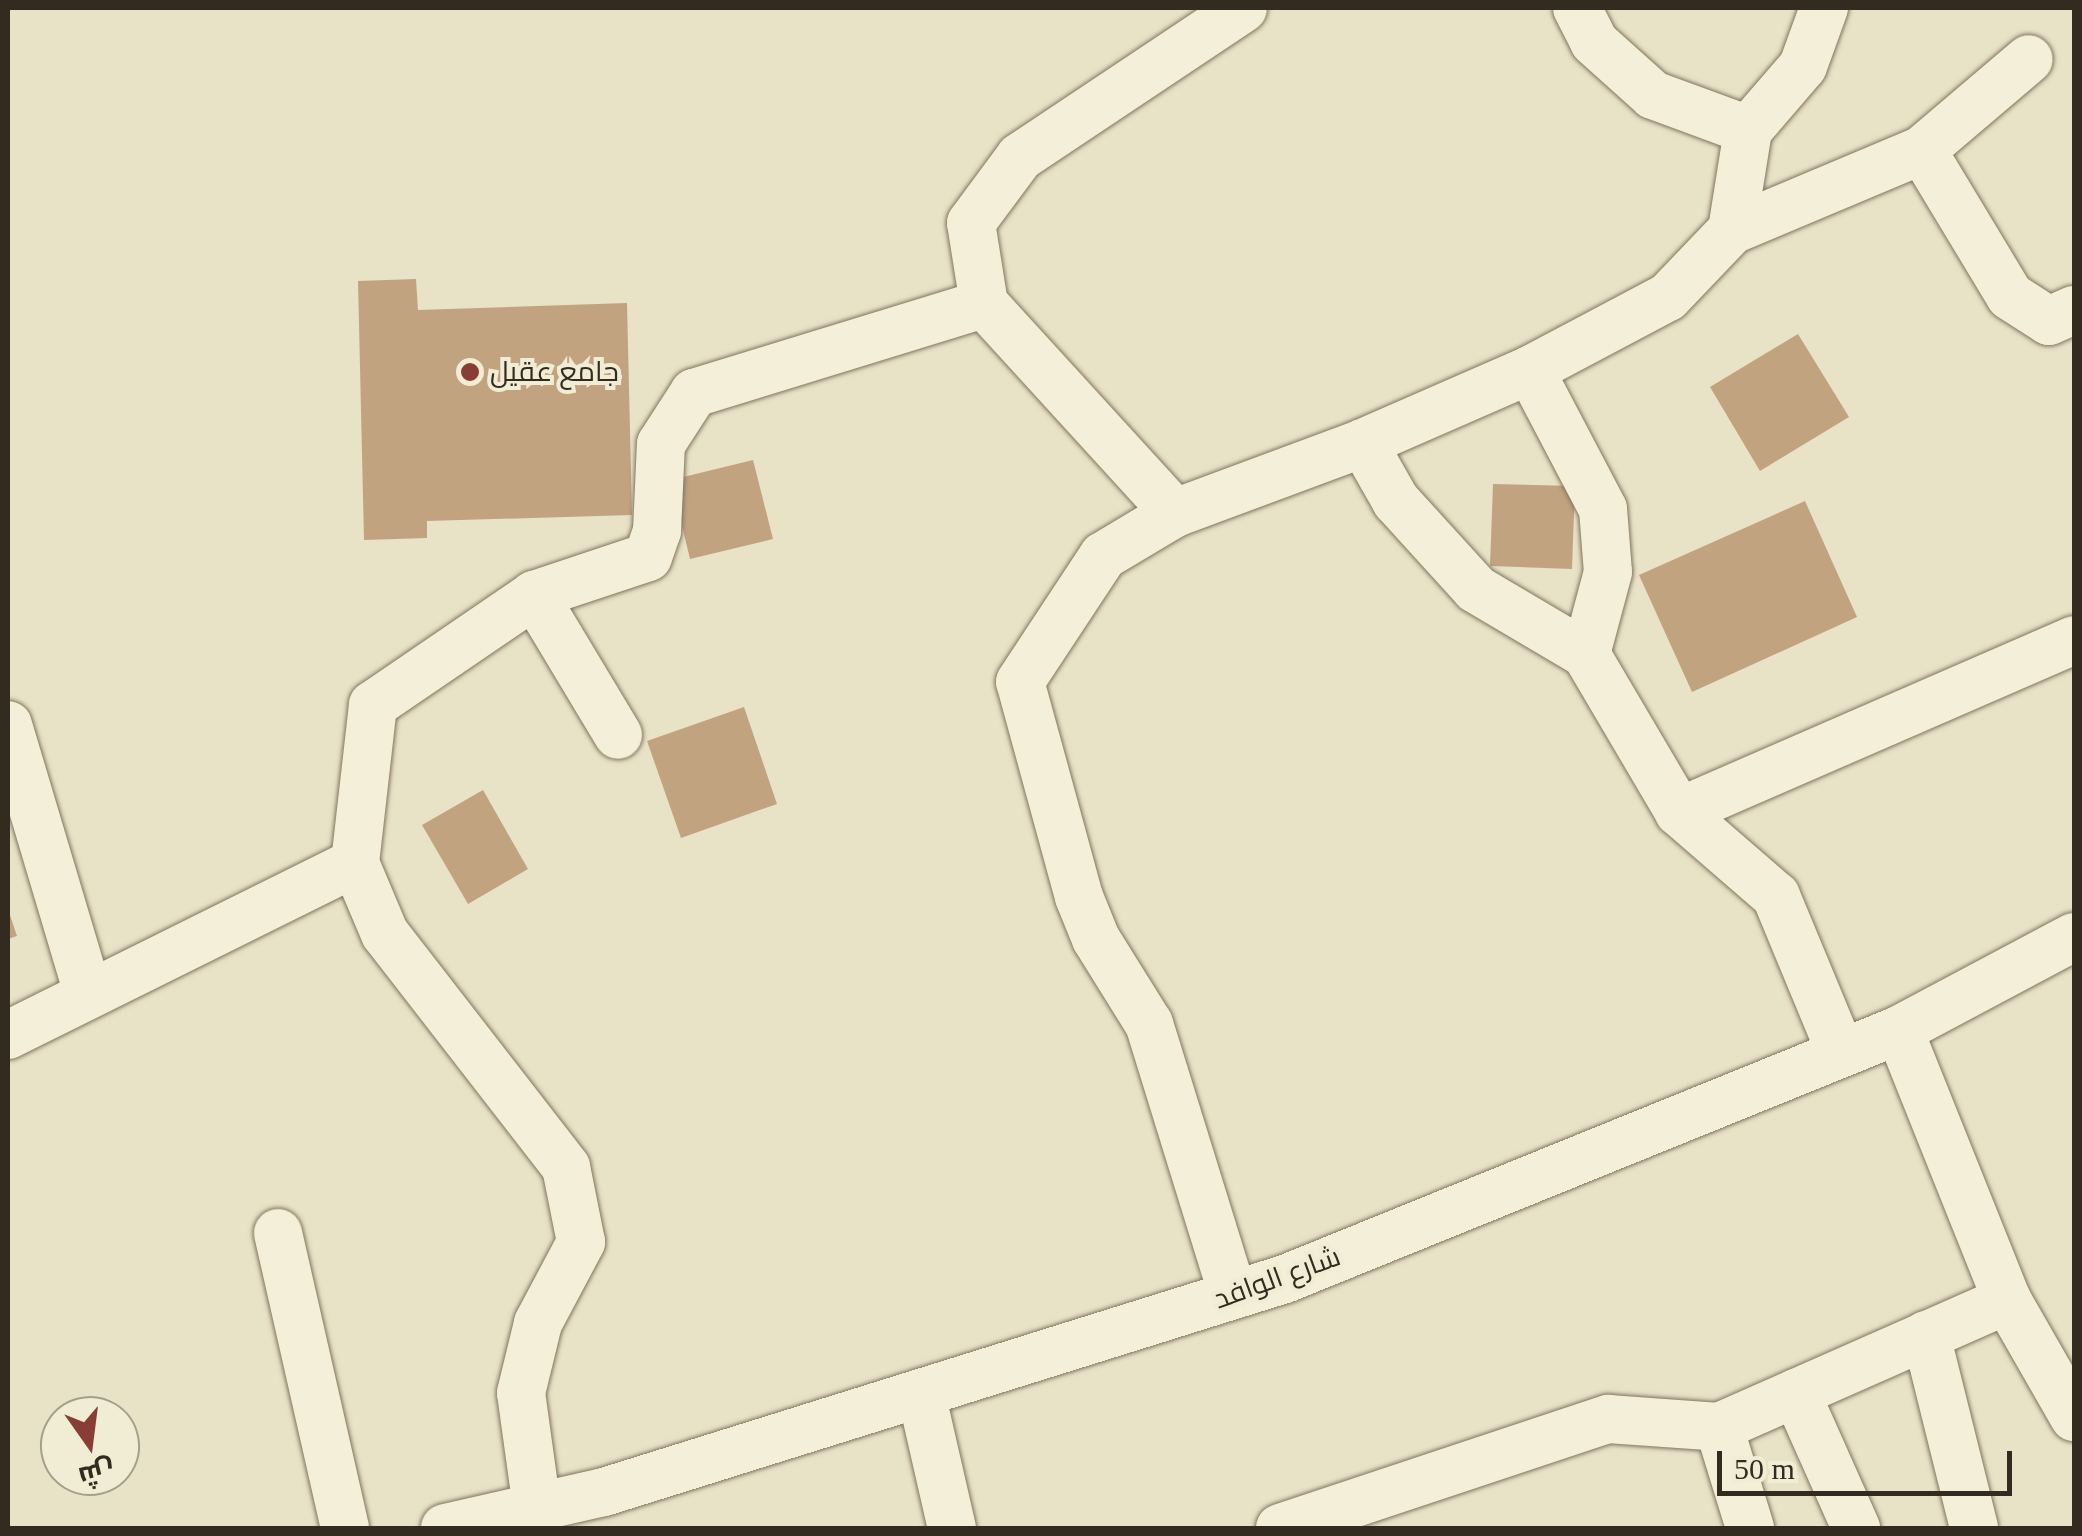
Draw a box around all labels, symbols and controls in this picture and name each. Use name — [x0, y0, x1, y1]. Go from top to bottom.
place label: جامع عقيل — [490, 355, 619, 389]
marker: جامع عقيل — [459, 361, 481, 383]
street label: شارع الوافد — [1209, 1240, 1345, 1316]
north arrow — [40, 1396, 140, 1496]
scale bar — [1722, 1431, 2017, 1493]
text: 50 m — [1734, 1452, 1795, 1485]
text: ش — [76, 1454, 118, 1493]

